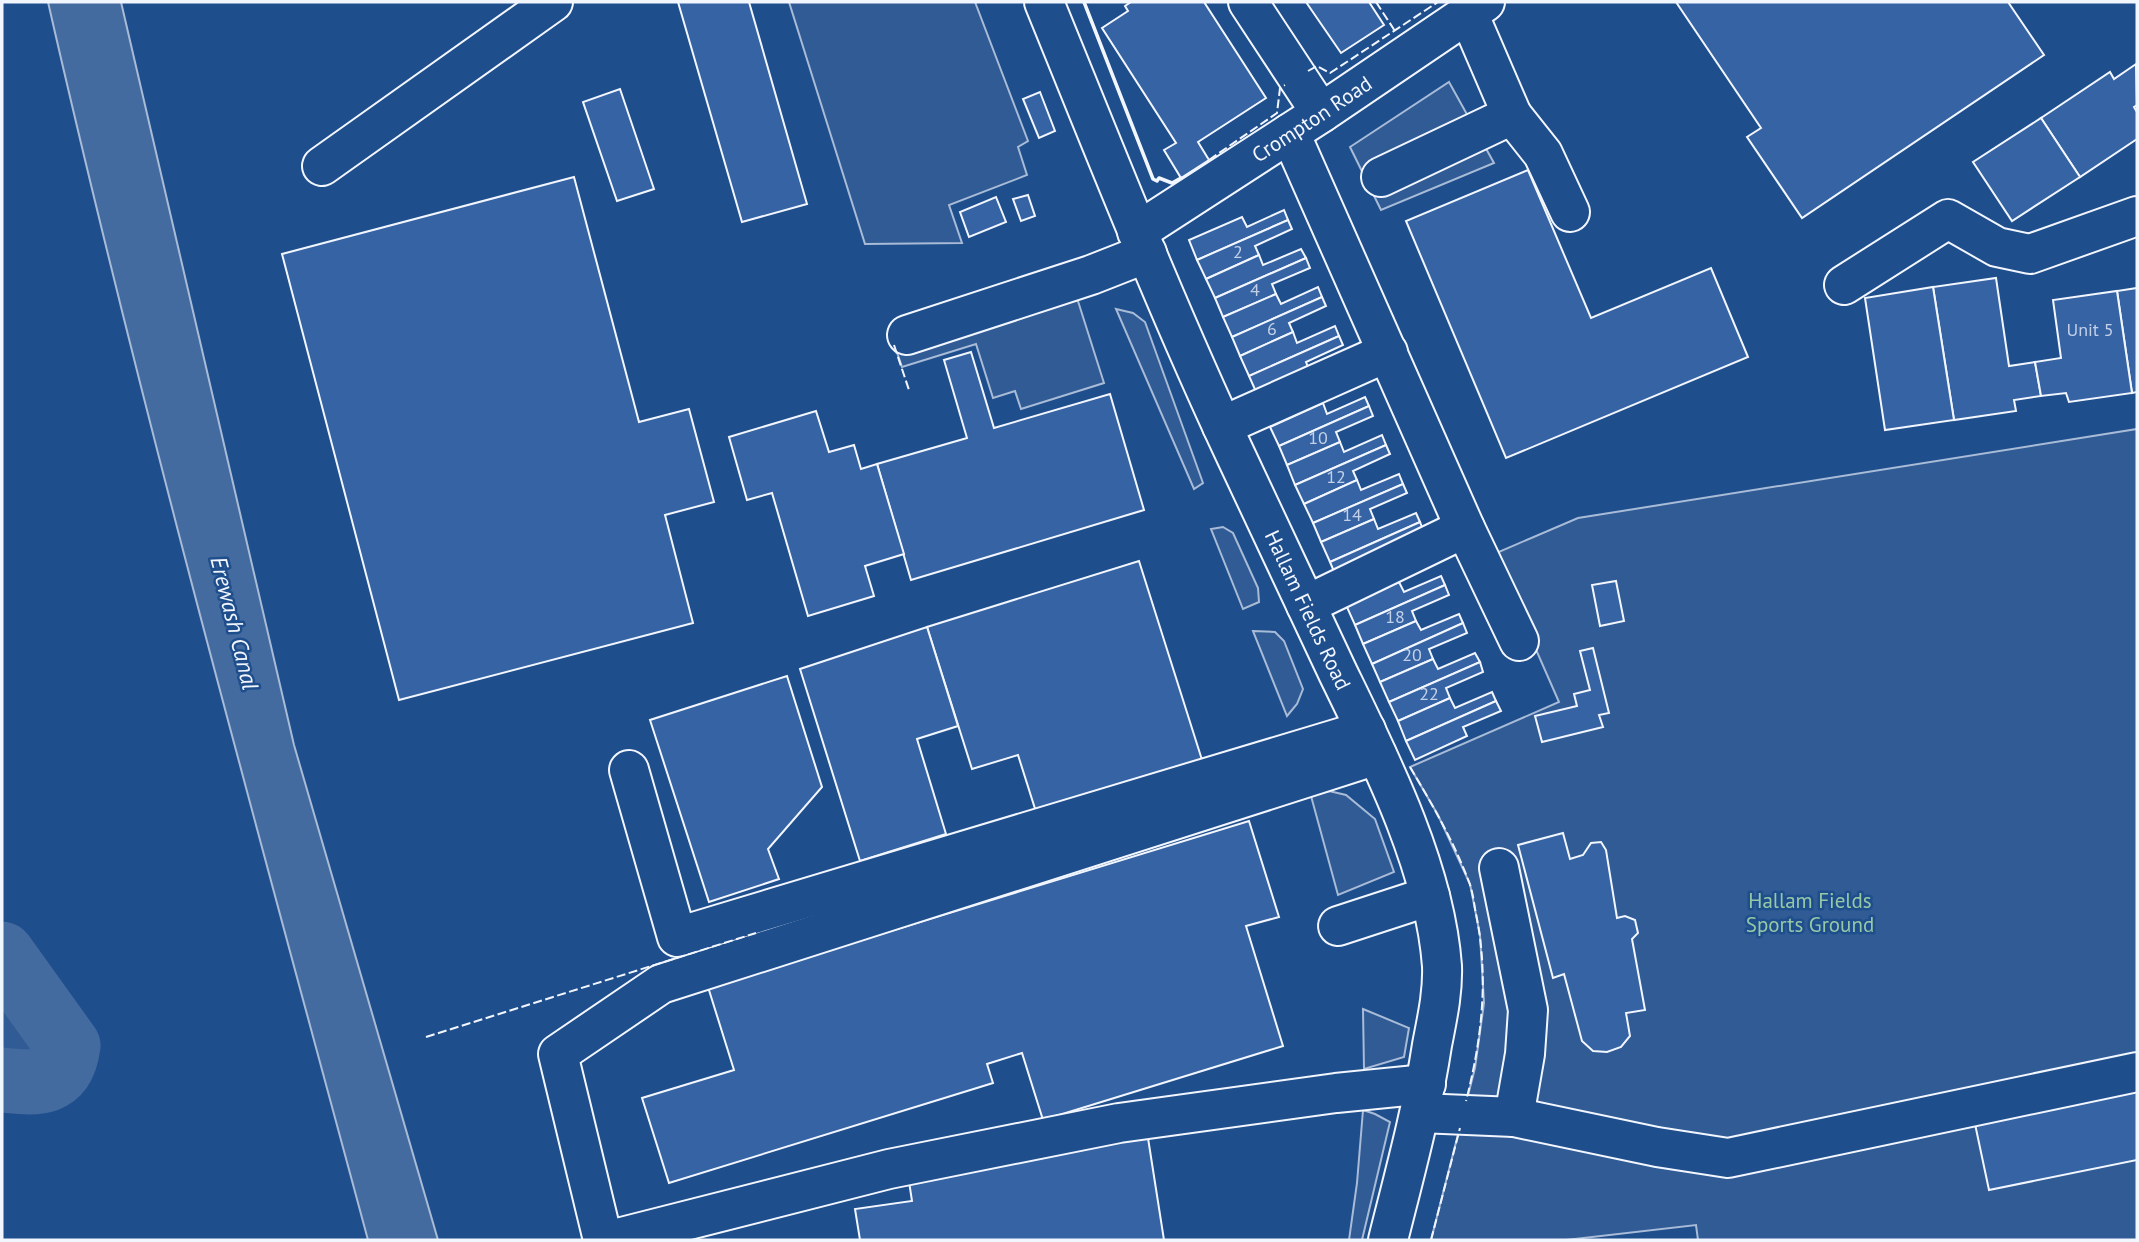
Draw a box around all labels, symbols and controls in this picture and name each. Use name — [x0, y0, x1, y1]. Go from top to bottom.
street label: Crompton Road — [1246, 69, 1377, 168]
house number: 2 — [1233, 240, 1243, 263]
house number: 4 — [1250, 278, 1260, 301]
house number: 6 — [1267, 317, 1277, 340]
house number: Unit 5 — [2066, 318, 2114, 341]
house number: 10 — [1308, 426, 1328, 449]
house number: 12 — [1326, 465, 1346, 488]
house number: 14 — [1342, 503, 1362, 526]
street label: Hallam Fields Road — [1259, 526, 1358, 694]
water label: Erewash Canal — [204, 553, 266, 693]
house number: 18 — [1385, 605, 1405, 628]
house number: 20 — [1402, 643, 1422, 666]
house number: 22 — [1419, 682, 1439, 705]
park label: Hallam Fields Sports Ground — [1746, 887, 1874, 938]

